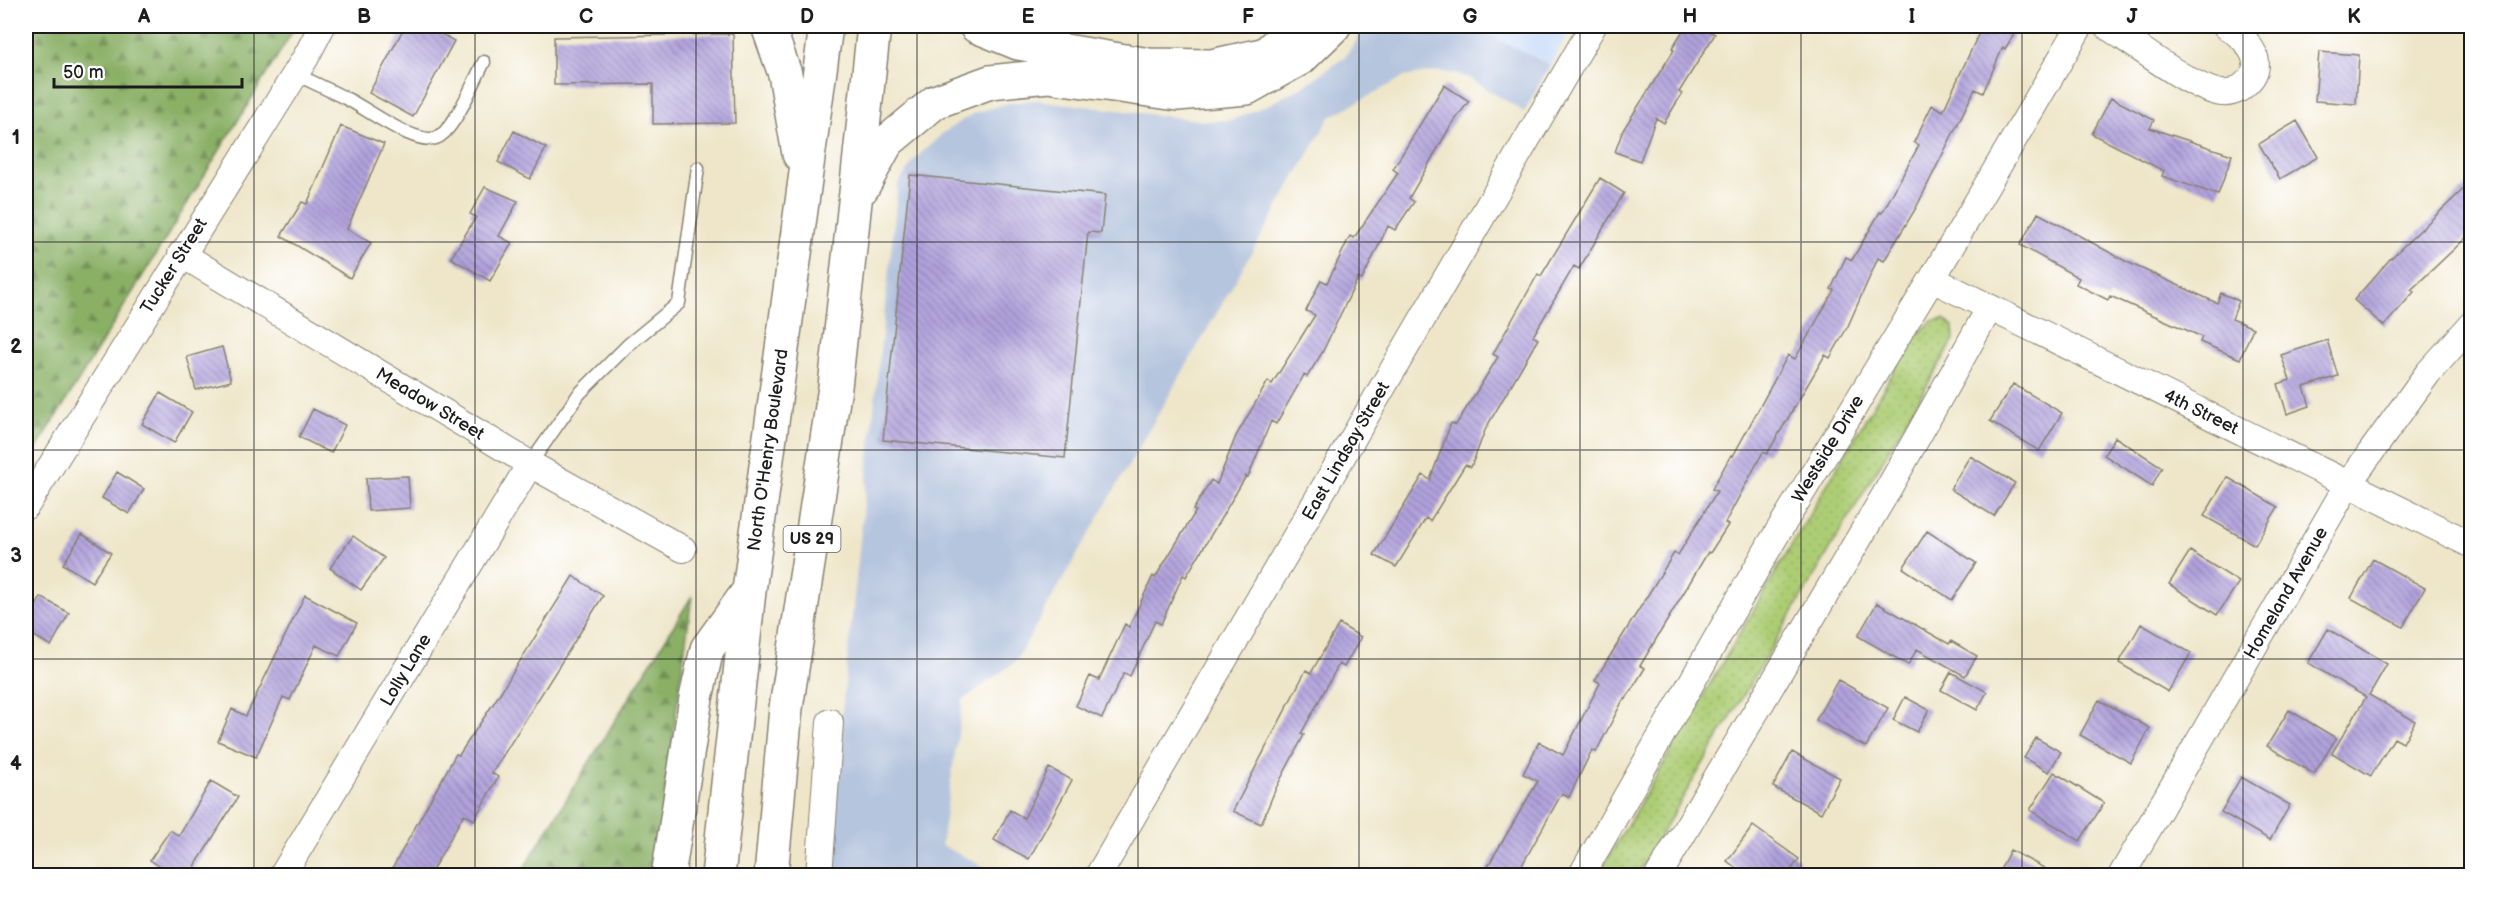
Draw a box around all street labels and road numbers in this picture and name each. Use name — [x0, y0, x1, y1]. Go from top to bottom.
street label: Tucker Street — [136, 214, 212, 318]
street label: North O'Henry Boulevard — [743, 348, 793, 552]
street label: Meadow Street — [372, 363, 488, 445]
street label: East Lindsay Street — [1298, 378, 1394, 524]
street label: 4th Street — [2160, 385, 2242, 439]
street label: Westside Drive — [1788, 391, 1868, 507]
street label: Homeland Avenue — [2240, 523, 2332, 663]
road number: US 29 — [784, 526, 840, 552]
street label: Lolly Lane — [376, 630, 436, 710]

